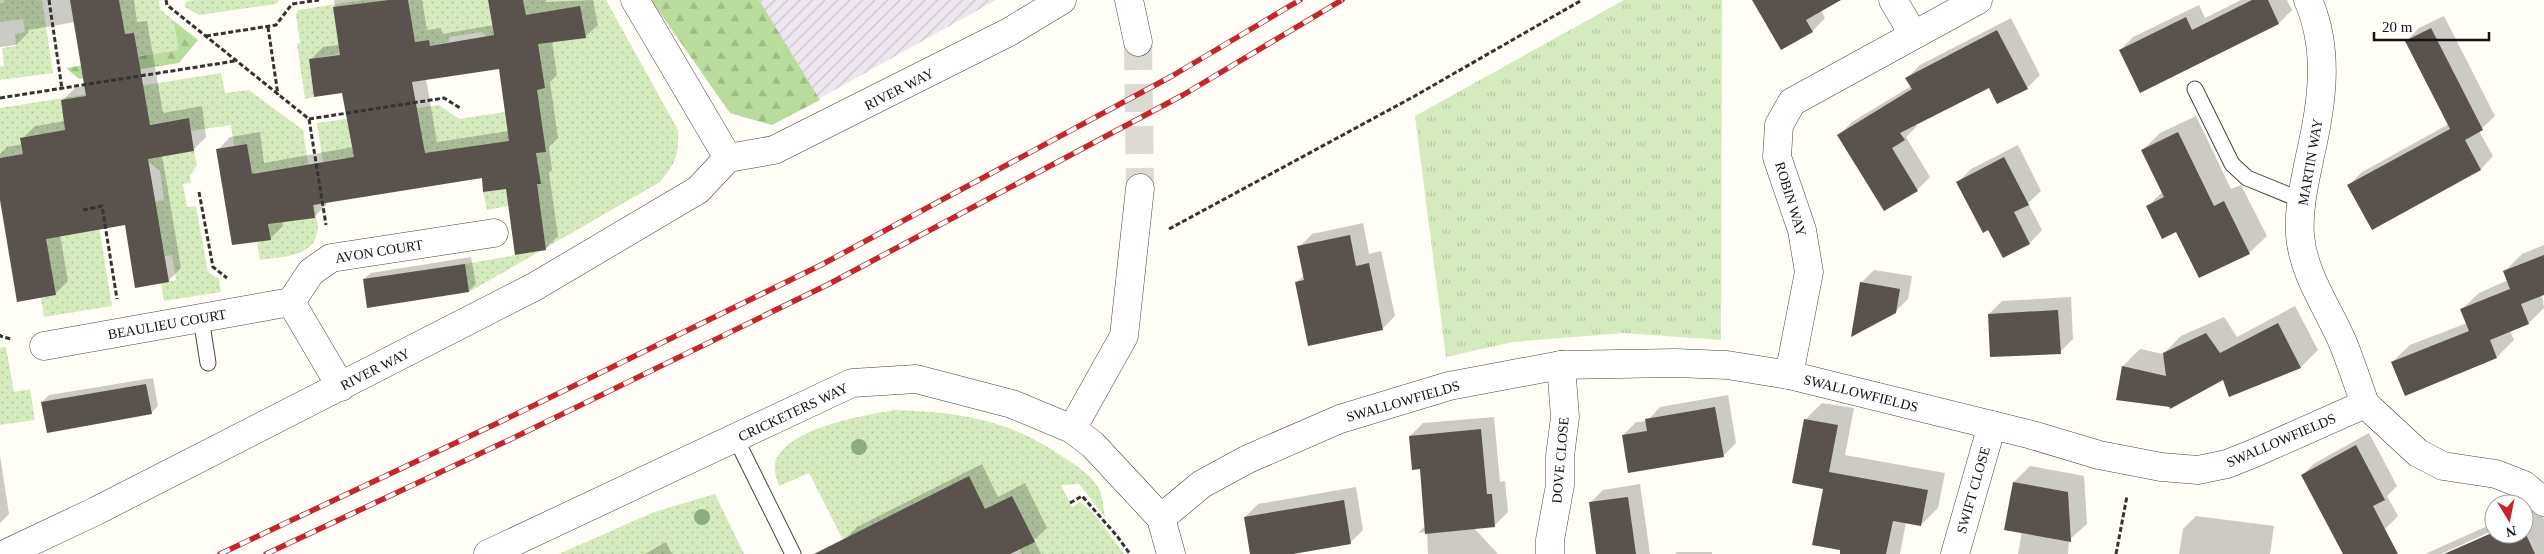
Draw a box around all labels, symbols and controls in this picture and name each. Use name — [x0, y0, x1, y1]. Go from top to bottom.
scale bar — [2374, 10, 2489, 42]
text: 20 m — [2382, 19, 2413, 35]
street label: RIVER WAY — [862, 66, 936, 113]
street label: MARTIN WAY — [2295, 117, 2326, 207]
street label: ROBIN WAY — [1772, 160, 1809, 238]
street label: AVON COURT — [334, 237, 425, 266]
street label: BEAULIEU COURT — [107, 307, 228, 342]
street label: RIVER WAY — [338, 346, 412, 393]
street label: SWALLOWFIELDS — [1802, 372, 1920, 415]
street label: SWALLOWFIELDS — [1345, 378, 1462, 425]
street label: CRICKETERS WAY — [736, 380, 850, 444]
street label: SWALLOWFIELDS — [2224, 411, 2338, 470]
street label: DOVE CLOSE — [1549, 416, 1572, 504]
street label: SWIFT CLOSE — [1954, 445, 1993, 535]
north arrow — [2484, 494, 2534, 544]
text: N — [2505, 523, 2517, 540]

